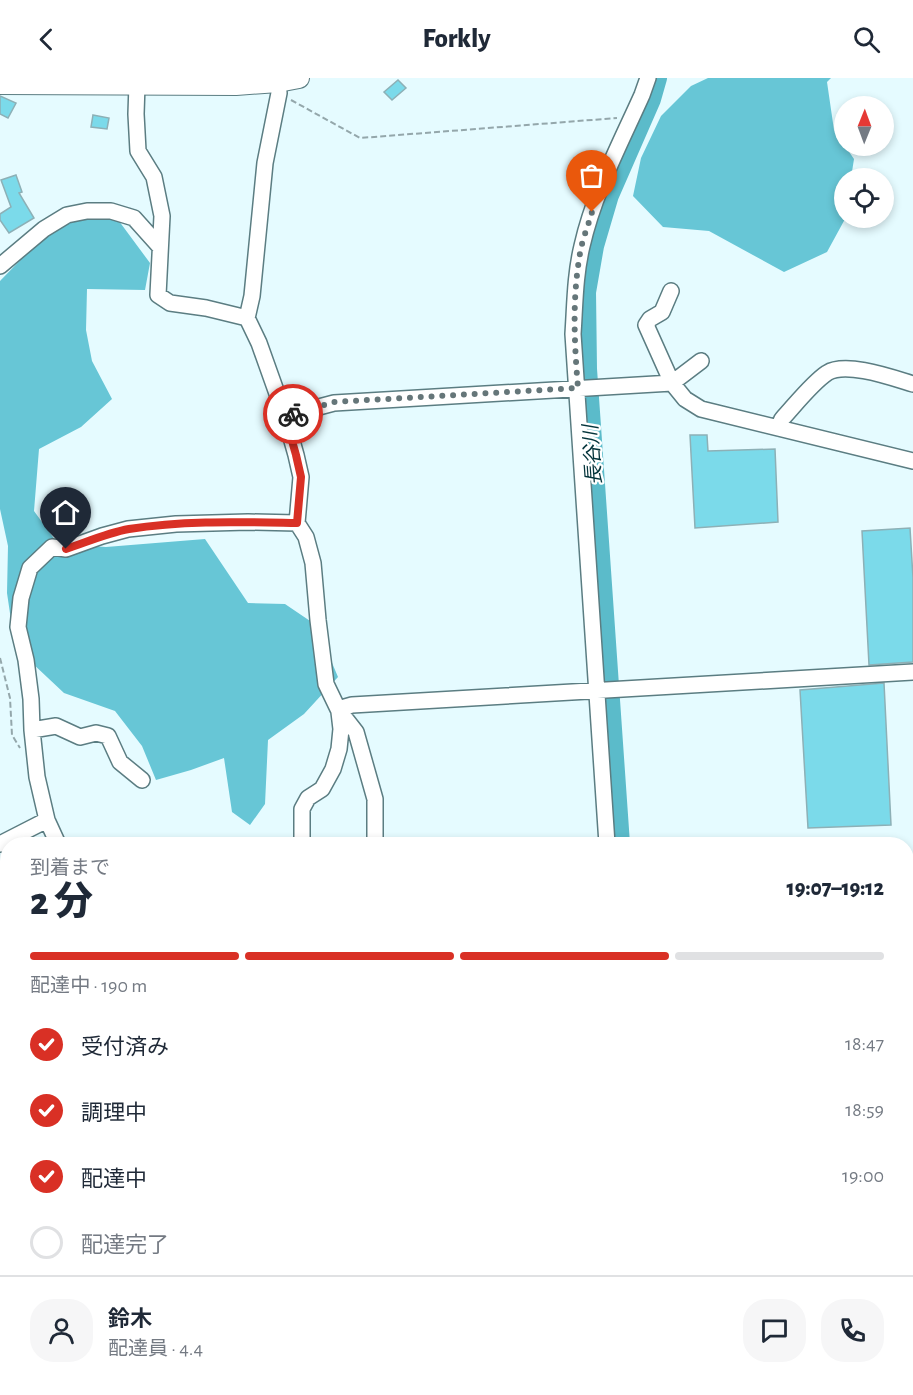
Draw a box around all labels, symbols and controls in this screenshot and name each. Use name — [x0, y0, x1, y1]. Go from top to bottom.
icon: back — [30, 23, 63, 56]
icon: search — [850, 23, 883, 56]
text: Forkly — [422, 25, 491, 52]
north arrow — [834, 96, 894, 156]
map controls — [834, 96, 894, 228]
pin — [566, 150, 617, 212]
icon: bag — [575, 159, 608, 192]
button: locate — [834, 168, 894, 228]
courier — [263, 384, 323, 444]
icon: bike — [277, 398, 310, 431]
water label: 長谷川 — [580, 422, 605, 486]
pin — [40, 487, 91, 549]
icon: home — [49, 496, 82, 529]
text: 到着まで — [30, 858, 110, 878]
text: 19:07–19:12 — [787, 877, 884, 899]
text: 2 分 — [30, 883, 93, 922]
text: 配達中 · 190 m — [30, 976, 147, 996]
icon: check — [30, 1028, 63, 1061]
text: 18:47 — [845, 1034, 884, 1054]
text: 受付済み — [81, 1036, 169, 1058]
icon: check — [30, 1094, 63, 1127]
text: 18:59 — [845, 1100, 884, 1120]
text: 調理中 — [81, 1102, 147, 1124]
icon: check — [30, 1160, 63, 1193]
text: 19:00 — [842, 1166, 884, 1186]
text: 配達中 — [81, 1168, 147, 1190]
text: 配達完了 — [81, 1234, 169, 1256]
button: person — [30, 1299, 93, 1362]
button: chat — [743, 1299, 806, 1362]
button: phone — [821, 1299, 884, 1362]
text: 鈴木 — [108, 1308, 152, 1330]
text: 配達員 · 4.4 — [108, 1339, 203, 1359]

